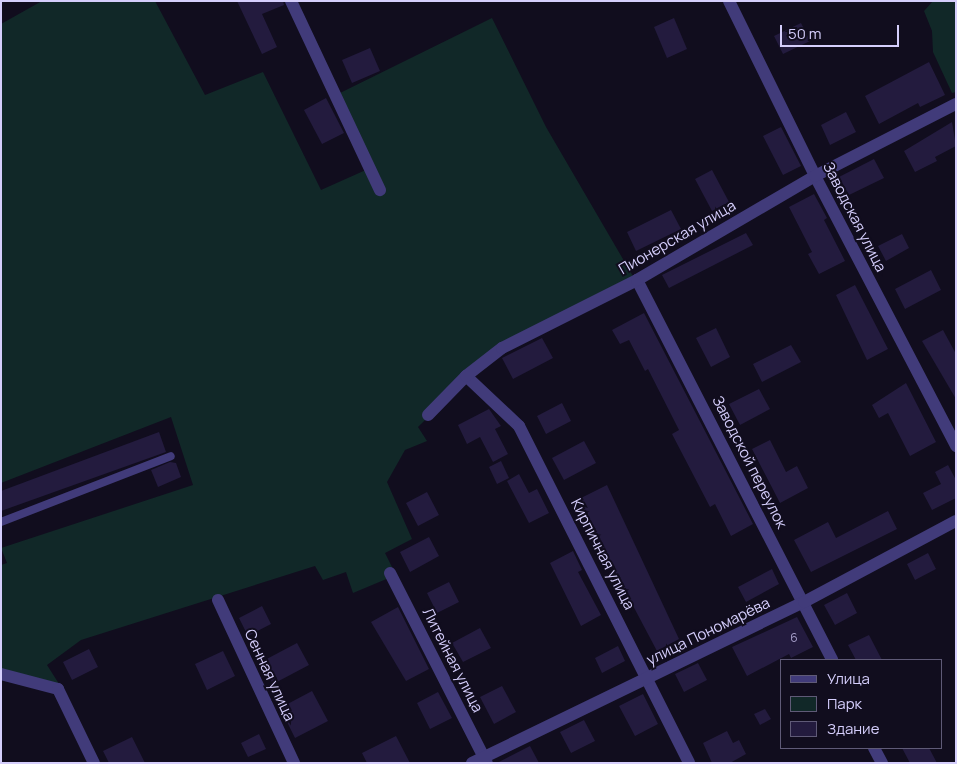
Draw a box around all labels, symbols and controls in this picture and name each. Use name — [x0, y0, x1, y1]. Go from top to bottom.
scale bar — [782, 15, 901, 47]
text: 50 m — [788, 23, 822, 44]
street label: Заводская улица — [820, 159, 890, 275]
street label: Пионерская улица — [615, 196, 739, 278]
street label: Заводской переулок — [709, 393, 791, 531]
street label: Кирпичная улица — [567, 495, 639, 613]
street label: улица Пономарёва — [643, 593, 773, 669]
street label: Литейная улица — [419, 605, 487, 715]
street label: Сенная улица — [241, 626, 299, 724]
house number: 6 — [790, 631, 798, 645]
legend — [780, 659, 942, 749]
text: Улица — [827, 668, 870, 689]
text: Парк — [827, 693, 862, 714]
text: Здание — [827, 718, 879, 739]

